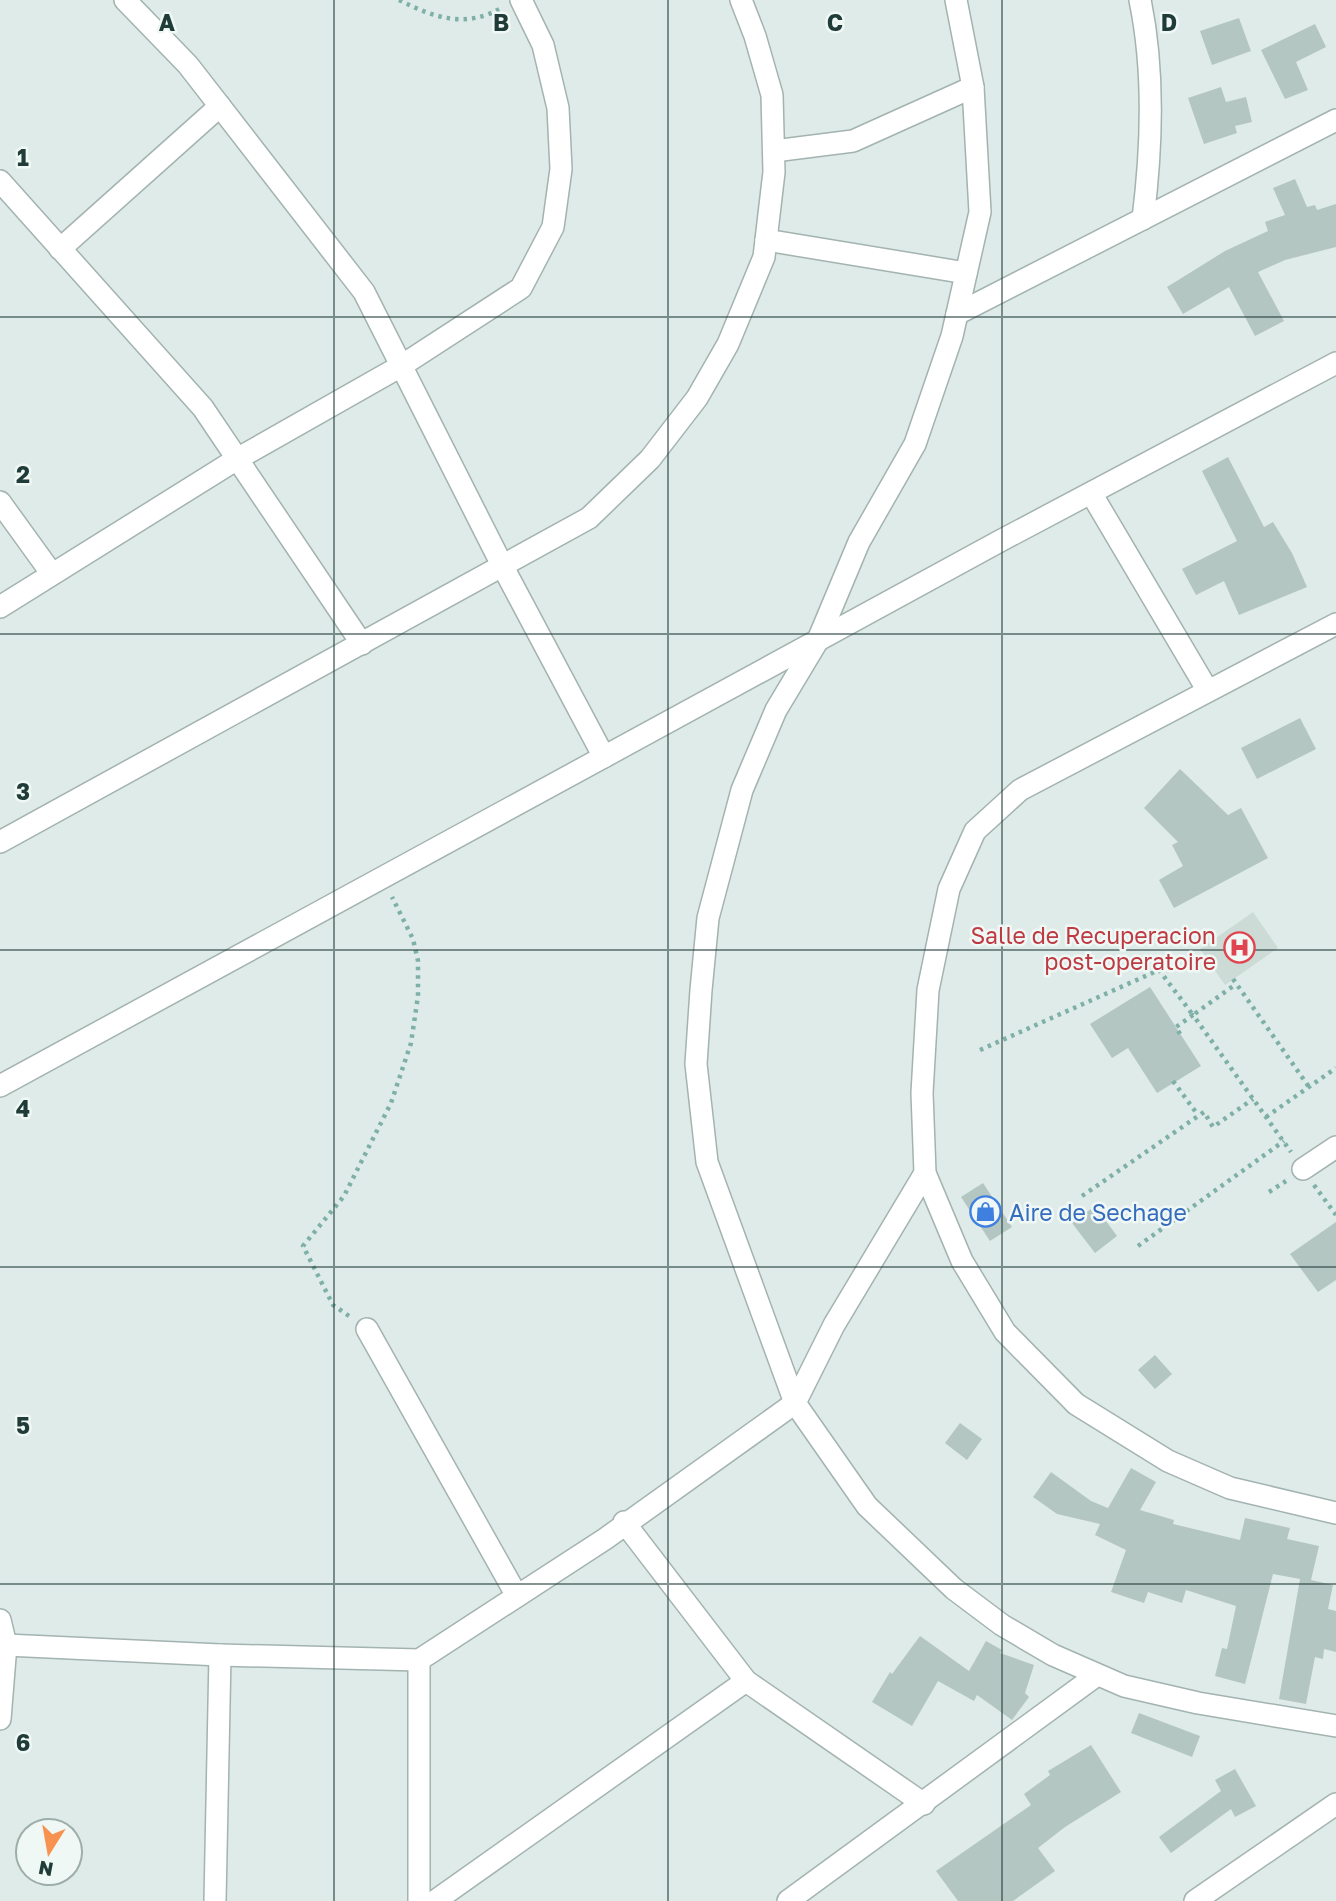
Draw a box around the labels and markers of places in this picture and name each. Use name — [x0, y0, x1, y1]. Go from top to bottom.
place label: Salle de Recuperacion post-operatoire — [970, 921, 1216, 975]
hospital icon: Salle de Recuperacion post-operatoire — [1222, 931, 1256, 965]
shop icon: Aire de Sechage — [969, 1195, 1003, 1229]
place label: Aire de Sechage — [1009, 1198, 1187, 1226]

